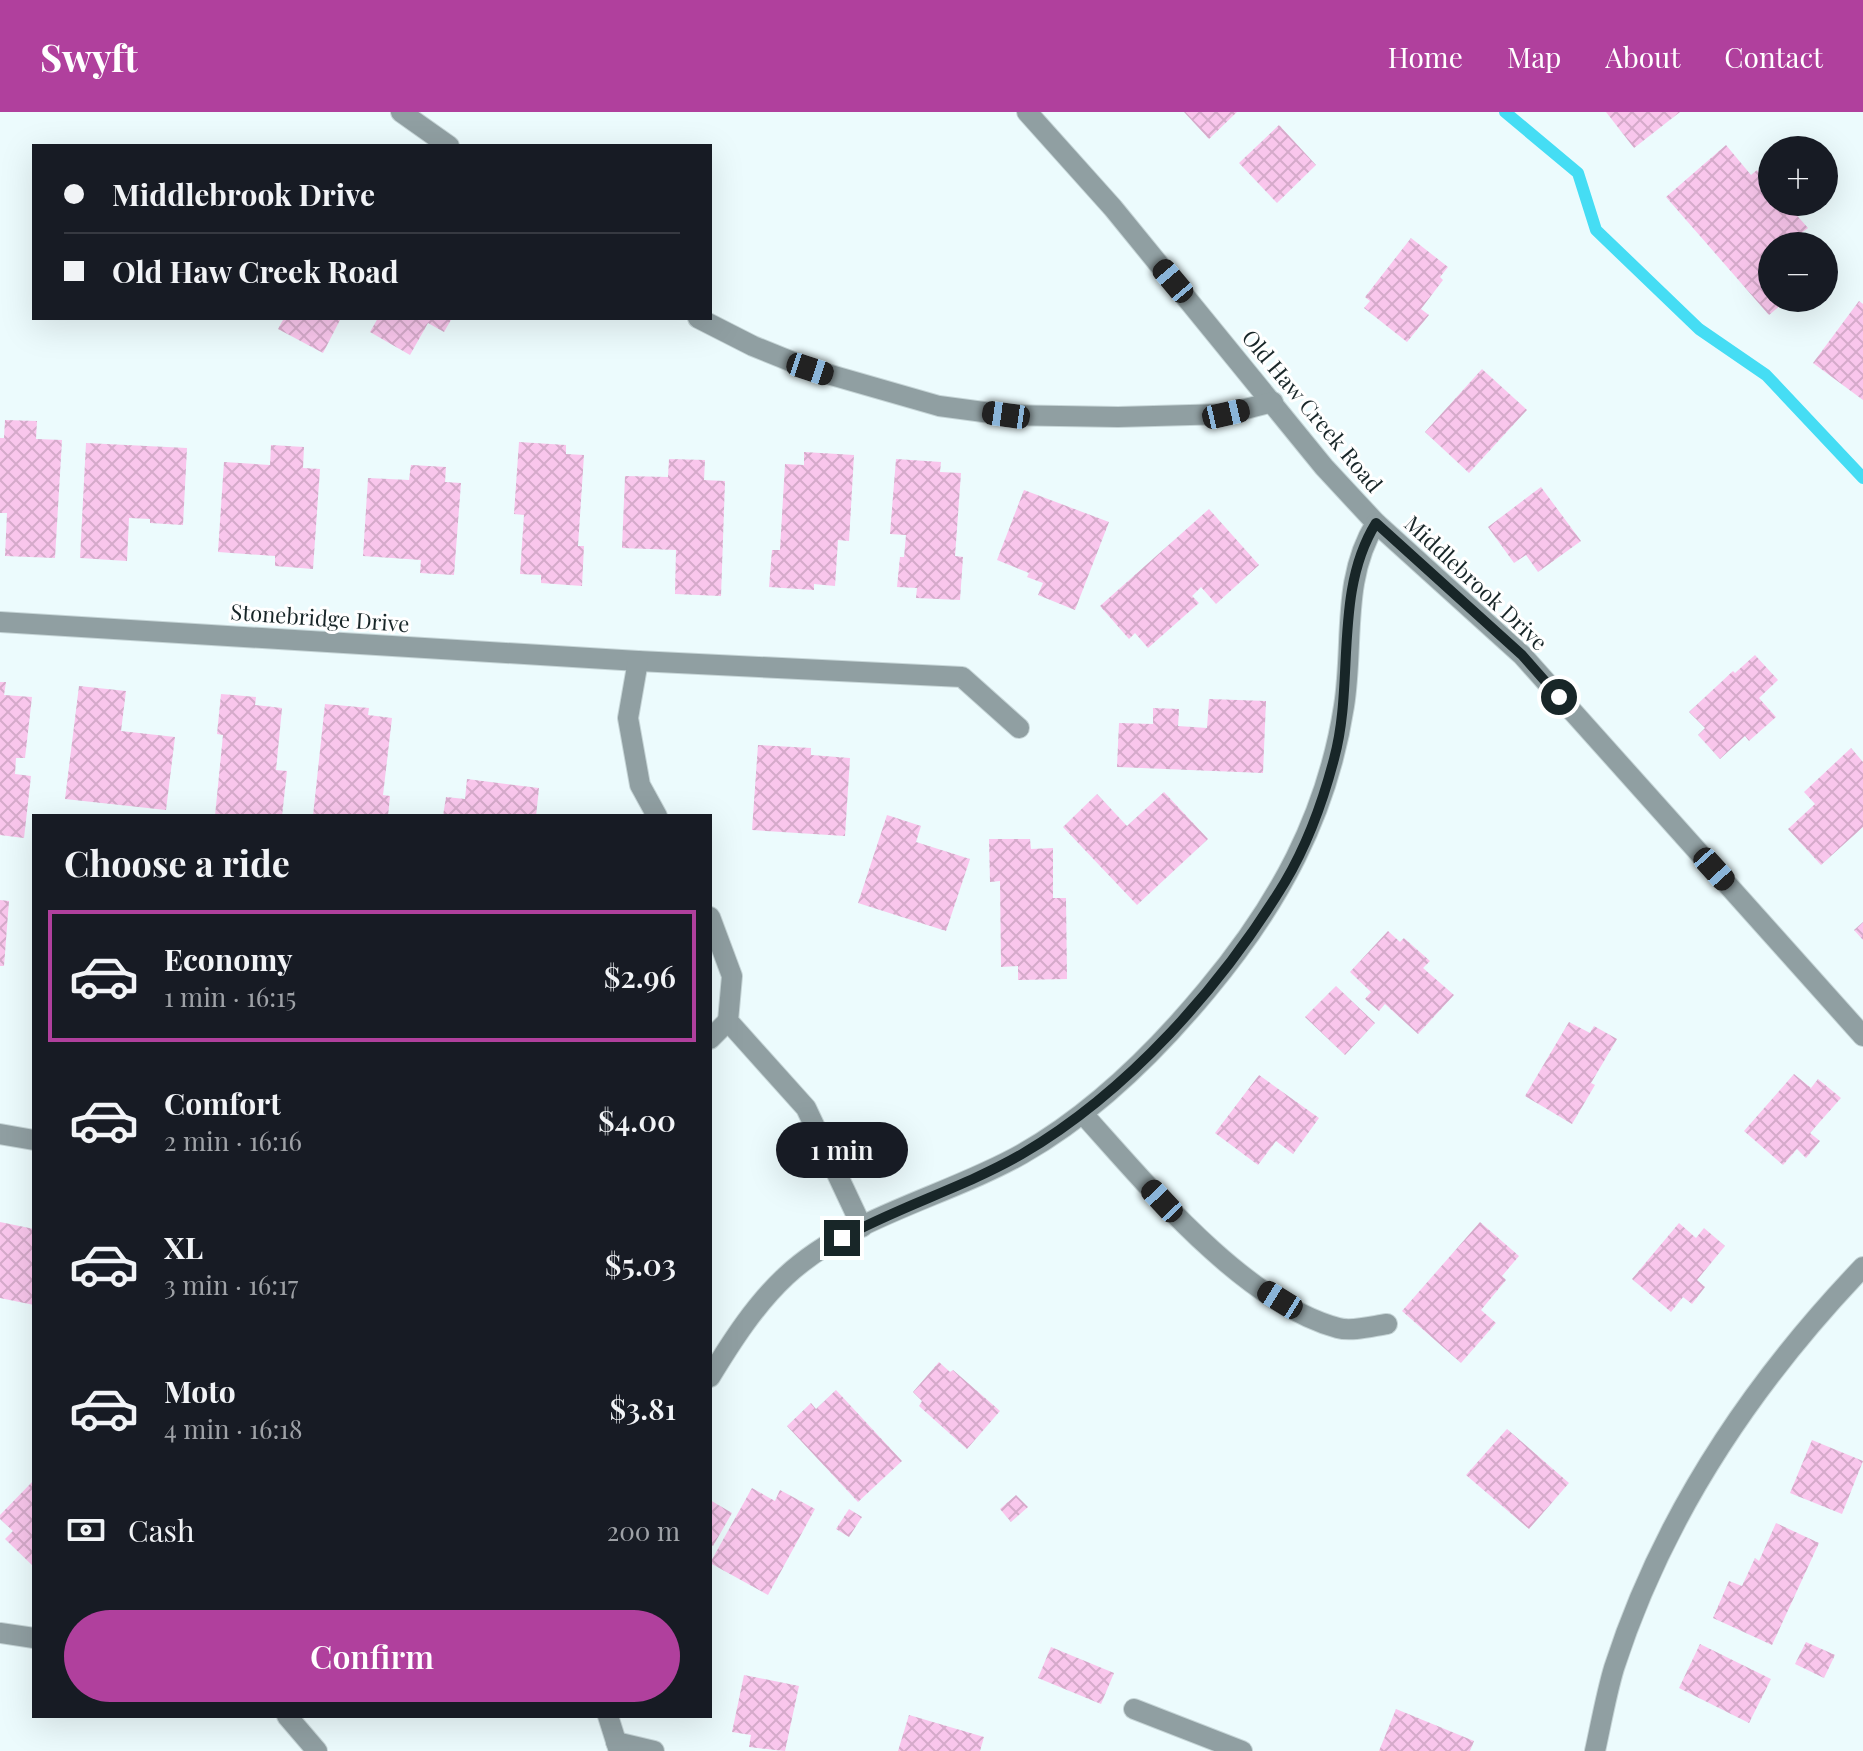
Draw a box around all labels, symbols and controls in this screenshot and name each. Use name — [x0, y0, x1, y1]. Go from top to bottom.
text: Swyft — [40, 31, 138, 82]
text: Home — [1388, 38, 1463, 75]
text: Map — [1507, 38, 1561, 75]
text: About — [1605, 38, 1680, 75]
text: Contact — [1724, 38, 1823, 75]
map controls — [1758, 136, 1838, 312]
button: + — [1758, 136, 1838, 216]
text: Middlebrook Drive — [112, 174, 375, 214]
button: − — [1758, 232, 1838, 312]
text: Old Haw Creek Road — [112, 251, 399, 291]
car — [1148, 255, 1198, 307]
street label: Old Haw Creek Road — [1236, 323, 1390, 498]
car — [783, 350, 837, 388]
car — [1200, 397, 1252, 431]
car — [981, 400, 1031, 430]
street label: Middlebrook Drive — [1399, 508, 1555, 656]
street label: Stonebridge Drive — [230, 596, 411, 638]
route start — [1541, 679, 1577, 715]
text: Choose a ride — [64, 838, 290, 886]
car — [1689, 843, 1739, 895]
text: Economy — [164, 939, 293, 979]
icon: car — [68, 940, 140, 1012]
text: $2.96 — [604, 956, 676, 996]
text: 1 min · 16:15 — [164, 979, 296, 1014]
text: Comfort — [164, 1083, 281, 1123]
icon: car — [68, 1084, 140, 1156]
text: $4.00 — [598, 1100, 676, 1140]
callout: 1 min — [776, 1122, 908, 1178]
text: 2 min · 16:16 — [164, 1123, 302, 1158]
text: 1 min — [810, 1132, 874, 1167]
car — [1137, 1175, 1187, 1227]
route end — [824, 1220, 860, 1256]
text: XL — [164, 1227, 203, 1267]
icon: car — [68, 1228, 140, 1300]
text: $5.03 — [605, 1244, 676, 1284]
text: 3 min · 16:17 — [164, 1267, 298, 1302]
car — [1253, 1277, 1307, 1323]
text: Moto — [164, 1371, 236, 1411]
icon: car — [68, 1372, 140, 1444]
text: $3.81 — [610, 1388, 676, 1428]
text: 4 min · 16:18 — [164, 1411, 302, 1446]
icon: cash — [64, 1508, 108, 1552]
text: Cash — [128, 1510, 195, 1550]
text: 200 m — [607, 1513, 680, 1548]
button: Confirm — [64, 1610, 680, 1702]

